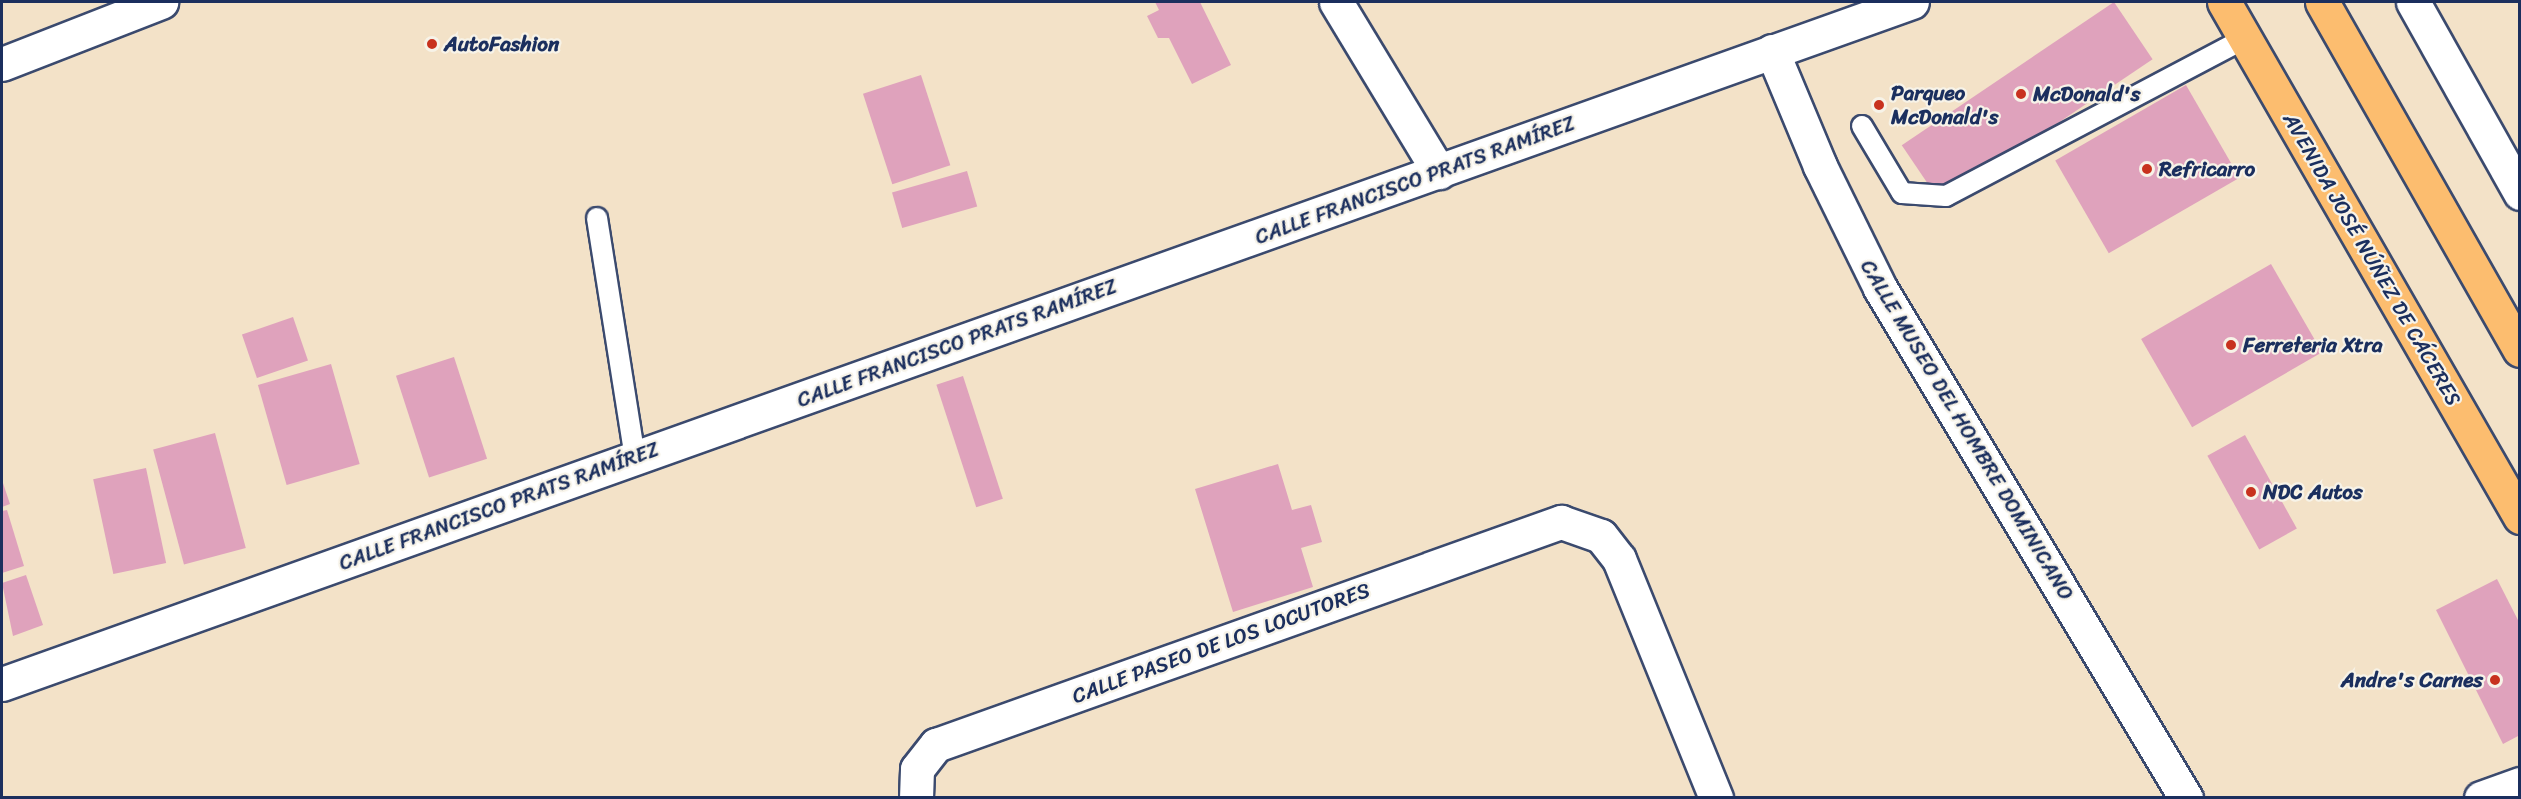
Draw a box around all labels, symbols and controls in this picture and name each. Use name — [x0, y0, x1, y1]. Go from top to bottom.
place label: AutoFashion — [444, 31, 559, 57]
marker: AutoFashion — [425, 37, 439, 51]
place label: Parqueo McDonald's — [1891, 80, 1998, 130]
place label: McDonald's — [2033, 81, 2140, 107]
marker: McDonald's — [2014, 87, 2028, 101]
marker: Parqueo McDonald's — [1872, 98, 1886, 112]
street label: AVENIDA JOSÉ NÚÑEZ DE CÁCERES — [2277, 107, 2467, 411]
street label: CALLE FRANCISCO PRATS RAMÍREZ — [1252, 110, 1578, 250]
place label: Refricarro — [2159, 156, 2255, 182]
marker: Refricarro — [2140, 162, 2154, 176]
street label: CALLE MUSEO DEL HOMBRE DOMINICANO — [1855, 254, 2079, 606]
street label: CALLE FRANCISCO PRATS RAMÍREZ — [794, 273, 1120, 413]
place label: Ferreteria Xtra — [2243, 332, 2383, 358]
marker: Ferreteria Xtra — [2224, 338, 2238, 352]
street label: CALLE FRANCISCO PRATS RAMÍREZ — [336, 436, 662, 576]
place label: NDC Autos — [2263, 479, 2363, 505]
marker: NDC Autos — [2244, 485, 2258, 499]
street label: CALLE PASEO DE LOS LOCUTORES — [1069, 577, 1373, 709]
place label: Andre's Carnes — [2341, 667, 2483, 693]
marker: Andre's Carnes — [2488, 673, 2502, 687]

